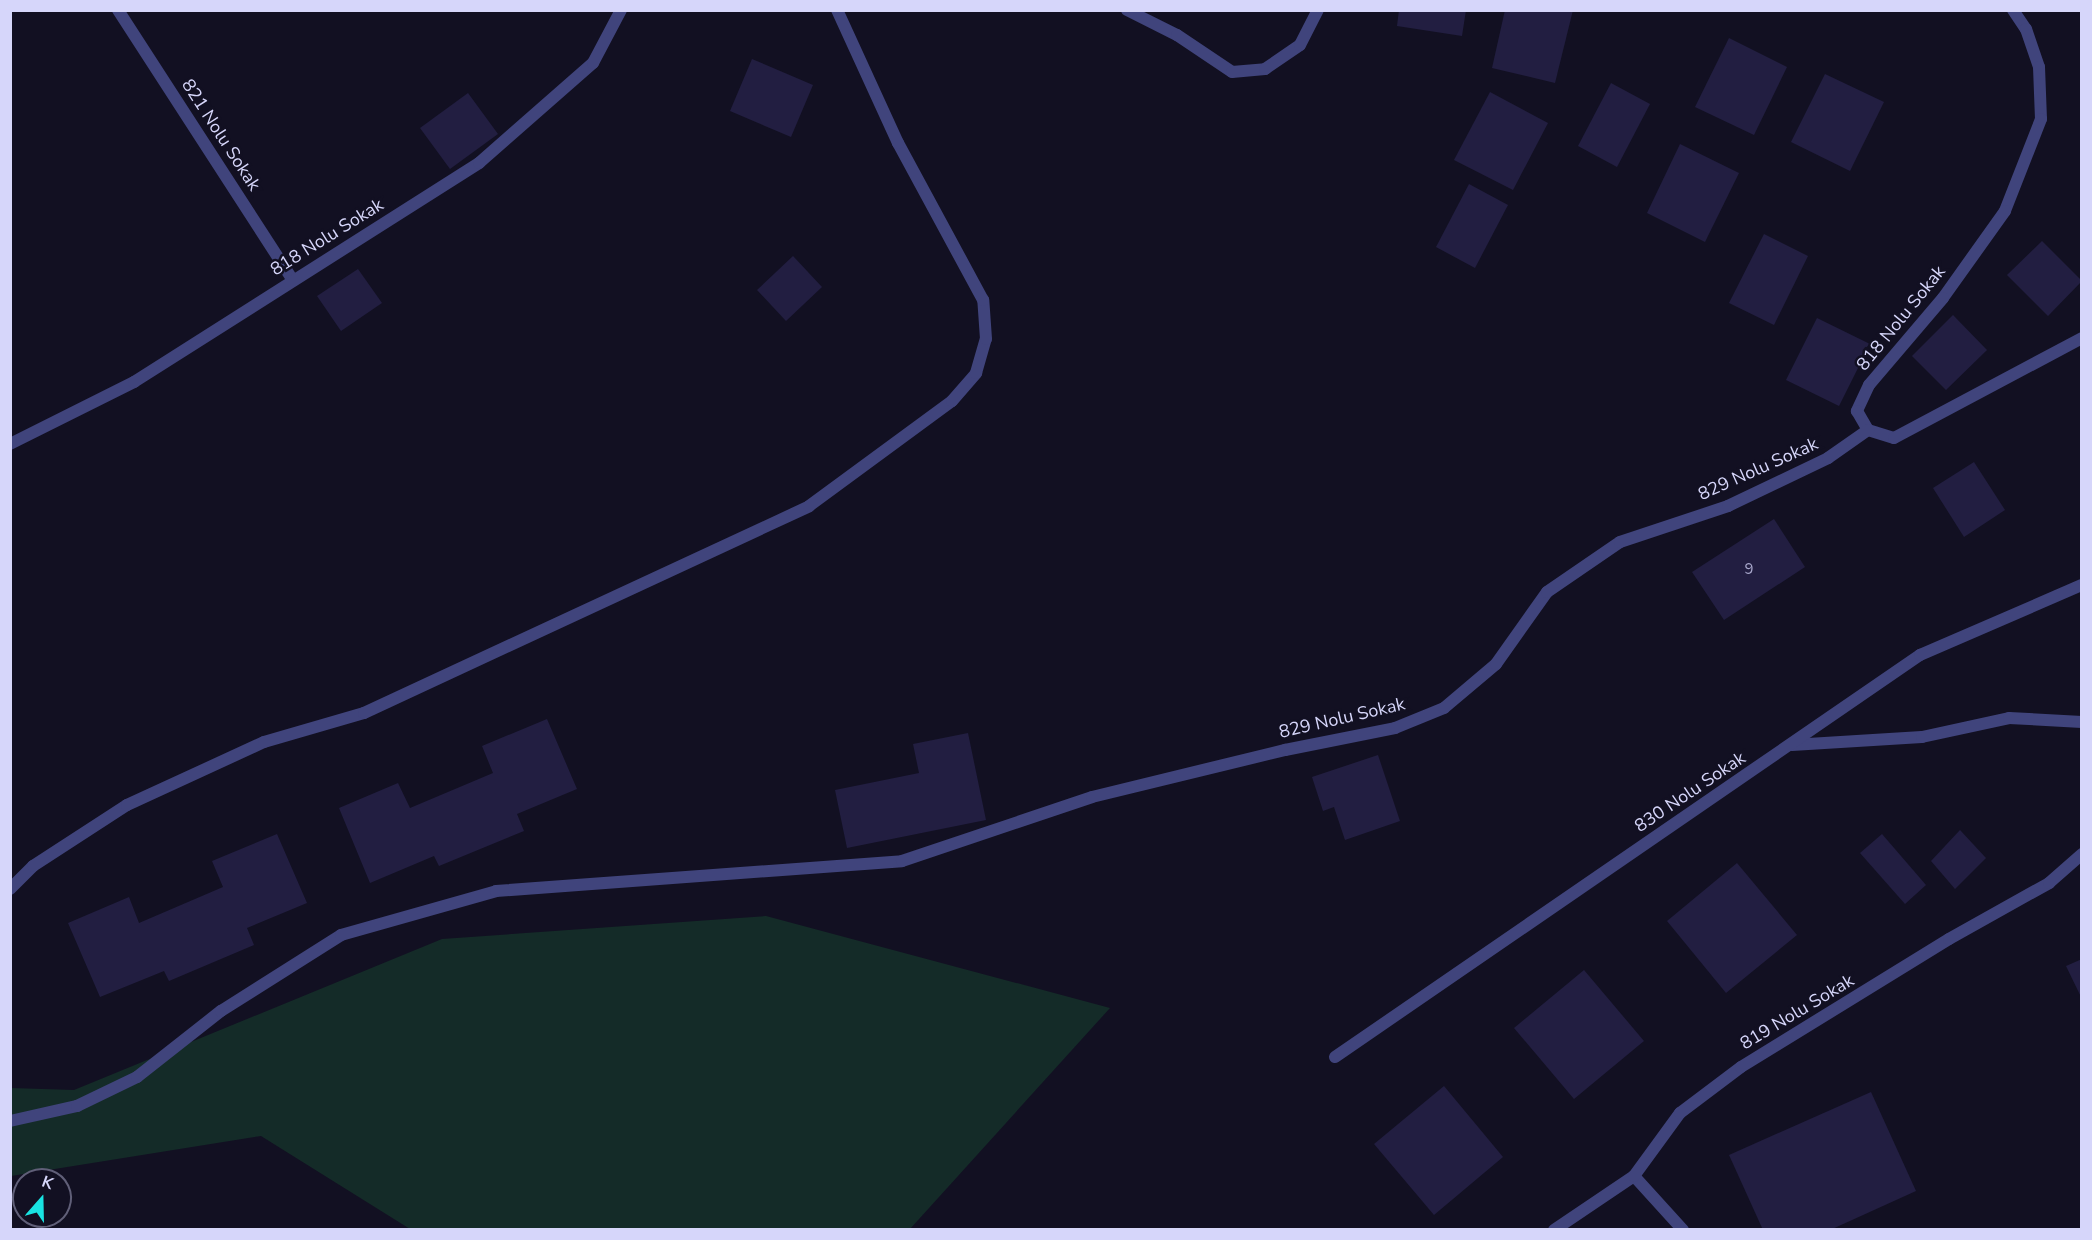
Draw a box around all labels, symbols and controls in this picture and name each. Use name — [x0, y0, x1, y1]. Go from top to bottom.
street label: 821 Nolu Sokak — [177, 75, 265, 195]
street label: 818 Nolu Sokak — [267, 194, 387, 280]
street label: 818 Nolu Sokak — [1852, 261, 1950, 375]
street label: 829 Nolu Sokak — [1695, 433, 1821, 505]
house number: 9 — [1745, 561, 1753, 579]
street label: 829 Nolu Sokak — [1277, 693, 1407, 743]
street label: 830 Nolu Sokak — [1631, 747, 1749, 837]
street label: 819 Nolu Sokak — [1736, 970, 1858, 1054]
north arrow — [12, 1168, 72, 1228]
text: K — [39, 1171, 56, 1195]

